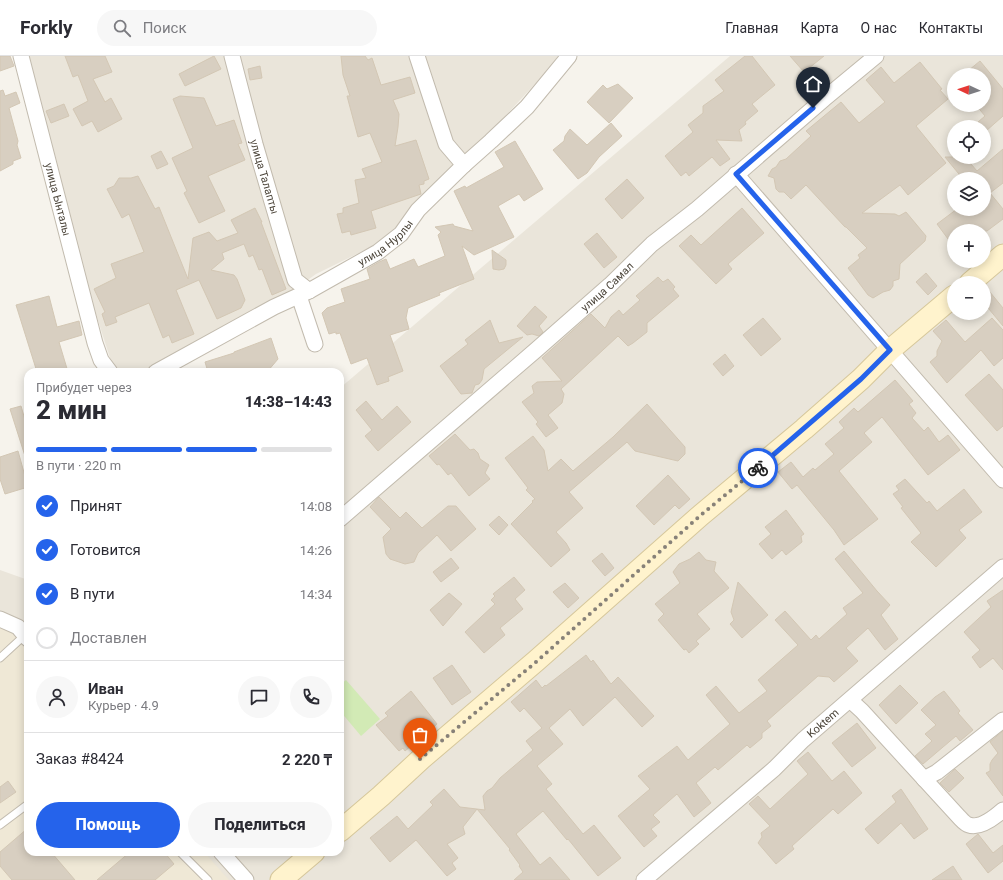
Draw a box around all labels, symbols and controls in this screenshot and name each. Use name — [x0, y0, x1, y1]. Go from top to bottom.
search box — [97, 10, 377, 46]
text: Forkly — [20, 16, 73, 39]
icon: search — [111, 17, 133, 39]
text: Поиск — [143, 19, 187, 37]
text: Главная — [725, 20, 778, 36]
text: Карта — [800, 20, 839, 36]
text: О нас — [861, 20, 897, 36]
text: Контакты — [919, 20, 983, 36]
pin — [796, 67, 830, 108]
north arrow — [947, 68, 991, 112]
map controls — [947, 68, 991, 320]
icon: home — [802, 73, 824, 95]
button: locate — [947, 120, 991, 164]
street label: улица Талапты — [248, 138, 282, 216]
street label: улица Ынталы — [42, 161, 74, 237]
button: layers — [947, 172, 991, 216]
street label: улица Нурлы — [356, 217, 415, 268]
button: + — [947, 224, 991, 268]
street label: улица Самал — [578, 259, 636, 314]
button: − — [947, 276, 991, 320]
text: Прибудет через — [36, 380, 132, 395]
text: 14:38–14:43 — [245, 393, 332, 411]
text: 2 мин — [36, 395, 107, 425]
courier — [738, 448, 778, 488]
icon: bike — [747, 457, 769, 479]
text: В пути · 220 m — [36, 458, 121, 473]
icon: check — [36, 495, 58, 517]
text: Принят — [70, 497, 122, 515]
text: 14:08 — [300, 499, 332, 514]
icon: check — [36, 539, 58, 561]
text: Готовится — [70, 541, 141, 559]
text: 14:26 — [300, 543, 332, 558]
icon: check — [36, 583, 58, 605]
text: В пути — [70, 585, 115, 603]
text: 14:34 — [300, 587, 332, 602]
text: Доставлен — [70, 629, 147, 647]
button: person — [36, 676, 78, 718]
button: chat — [238, 676, 280, 718]
button: phone — [290, 676, 332, 718]
text: Иван — [88, 680, 124, 698]
text: Курьер · 4.9 — [88, 698, 159, 713]
street label: Koktem — [804, 706, 841, 740]
pin — [403, 718, 437, 759]
icon: bag — [409, 724, 431, 746]
text: Заказ #8424 — [36, 750, 124, 768]
text: 2 220 ₸ — [282, 751, 332, 769]
button: Помощь — [36, 802, 180, 848]
button: Поделиться — [188, 802, 332, 848]

